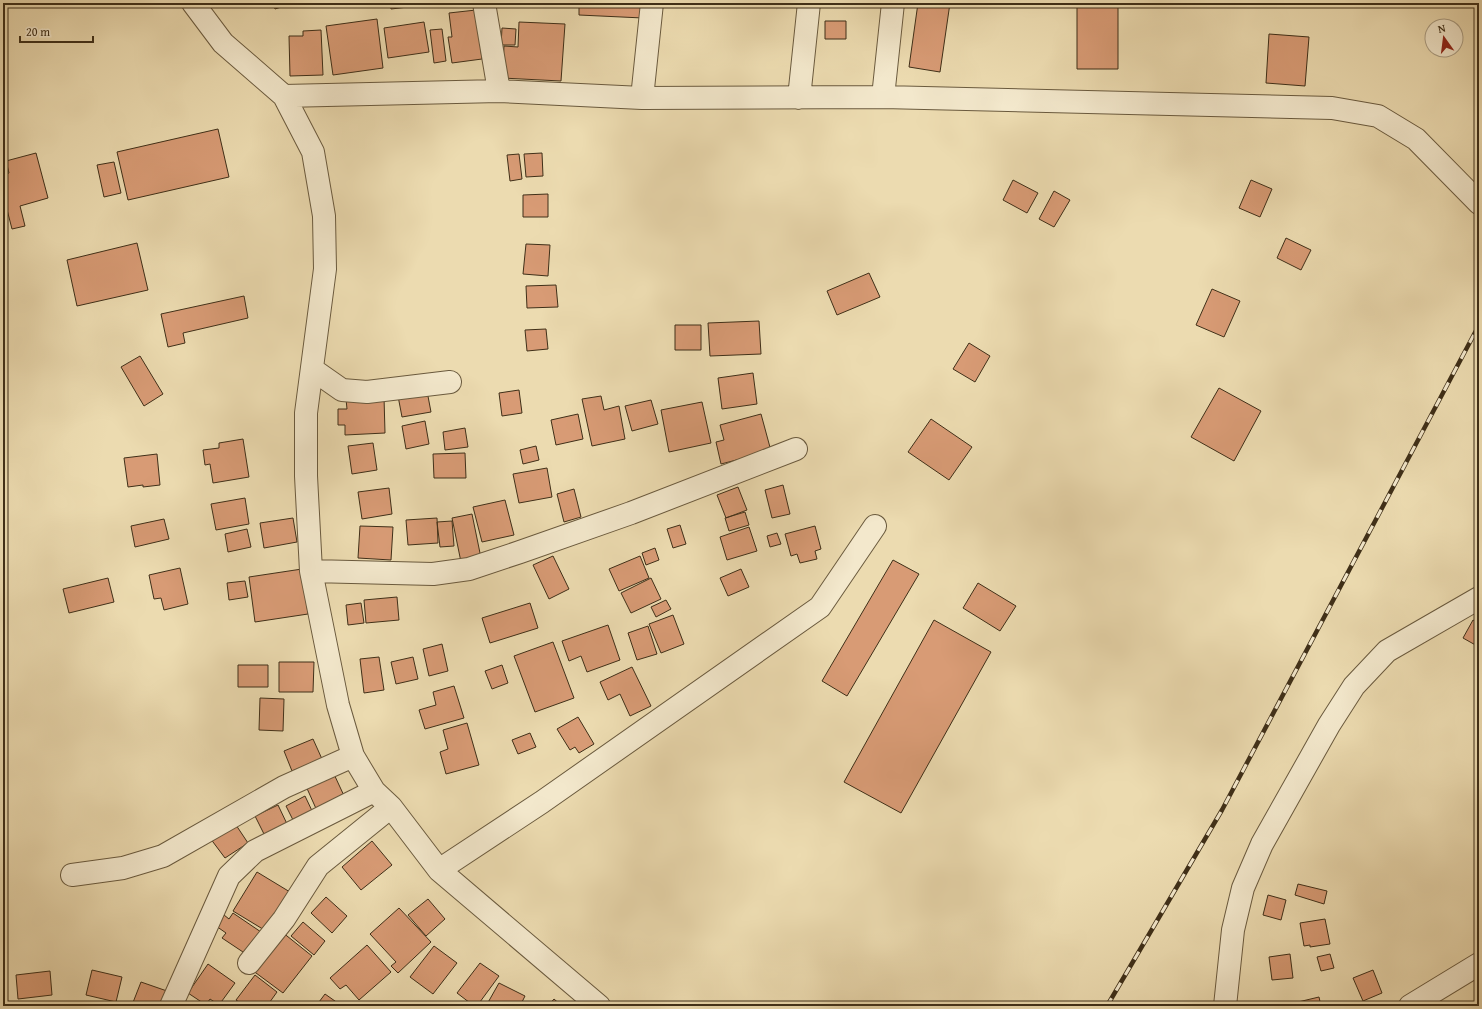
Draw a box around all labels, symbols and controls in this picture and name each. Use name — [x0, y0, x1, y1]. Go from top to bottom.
scale bar — [20, 18, 93, 44]
north arrow — [1424, 18, 1464, 58]
text: N — [1436, 19, 1448, 37]
text: 20 m — [26, 23, 50, 40]

